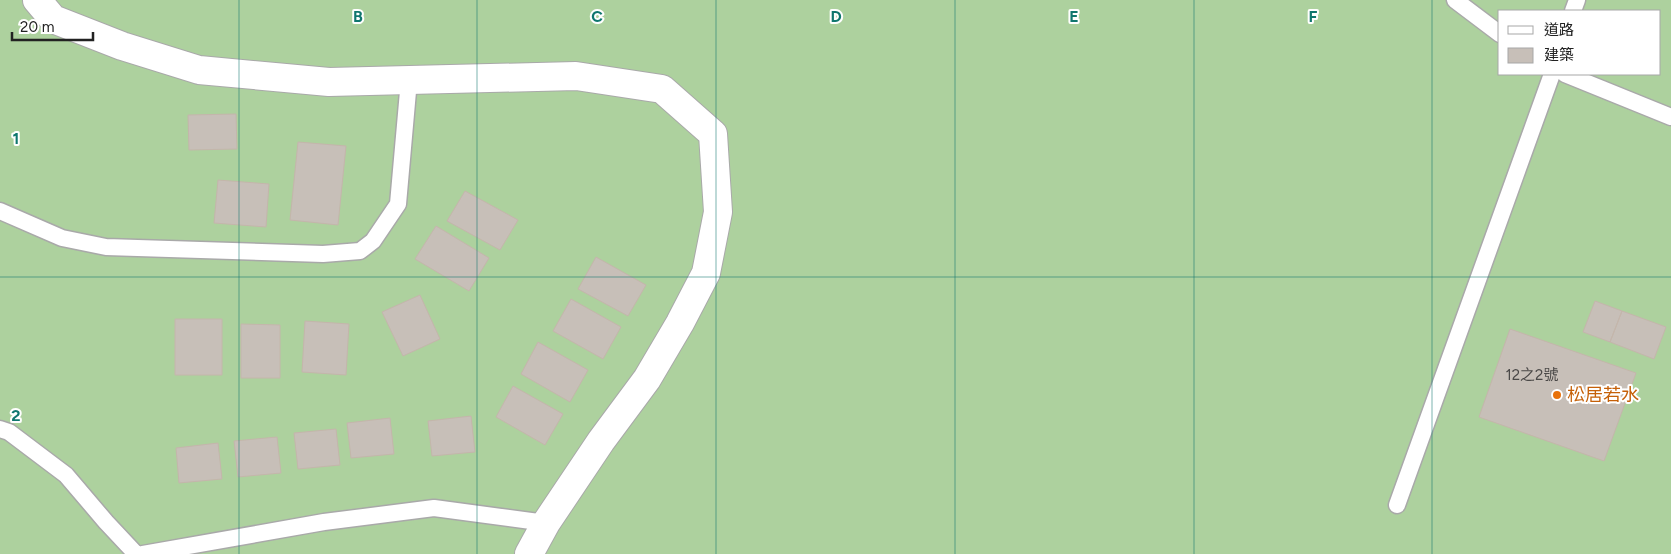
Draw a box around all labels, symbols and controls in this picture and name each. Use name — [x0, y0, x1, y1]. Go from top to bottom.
text: B — [353, 7, 363, 26]
text: C — [591, 7, 603, 26]
text: D — [830, 7, 842, 26]
text: E — [1069, 7, 1079, 26]
text: F — [1309, 7, 1318, 26]
scale bar — [12, 10, 94, 42]
legend — [1498, 10, 1661, 75]
text: 20 m — [20, 18, 54, 36]
text: 道路 — [1544, 21, 1574, 39]
text: 建築 — [1544, 46, 1574, 64]
text: 1 — [13, 129, 19, 148]
house number: 12之2號 — [1506, 366, 1558, 384]
place label: 松居若水 — [1567, 384, 1639, 406]
marker: 松居若水 — [1551, 389, 1563, 401]
text: 2 — [11, 406, 21, 425]

